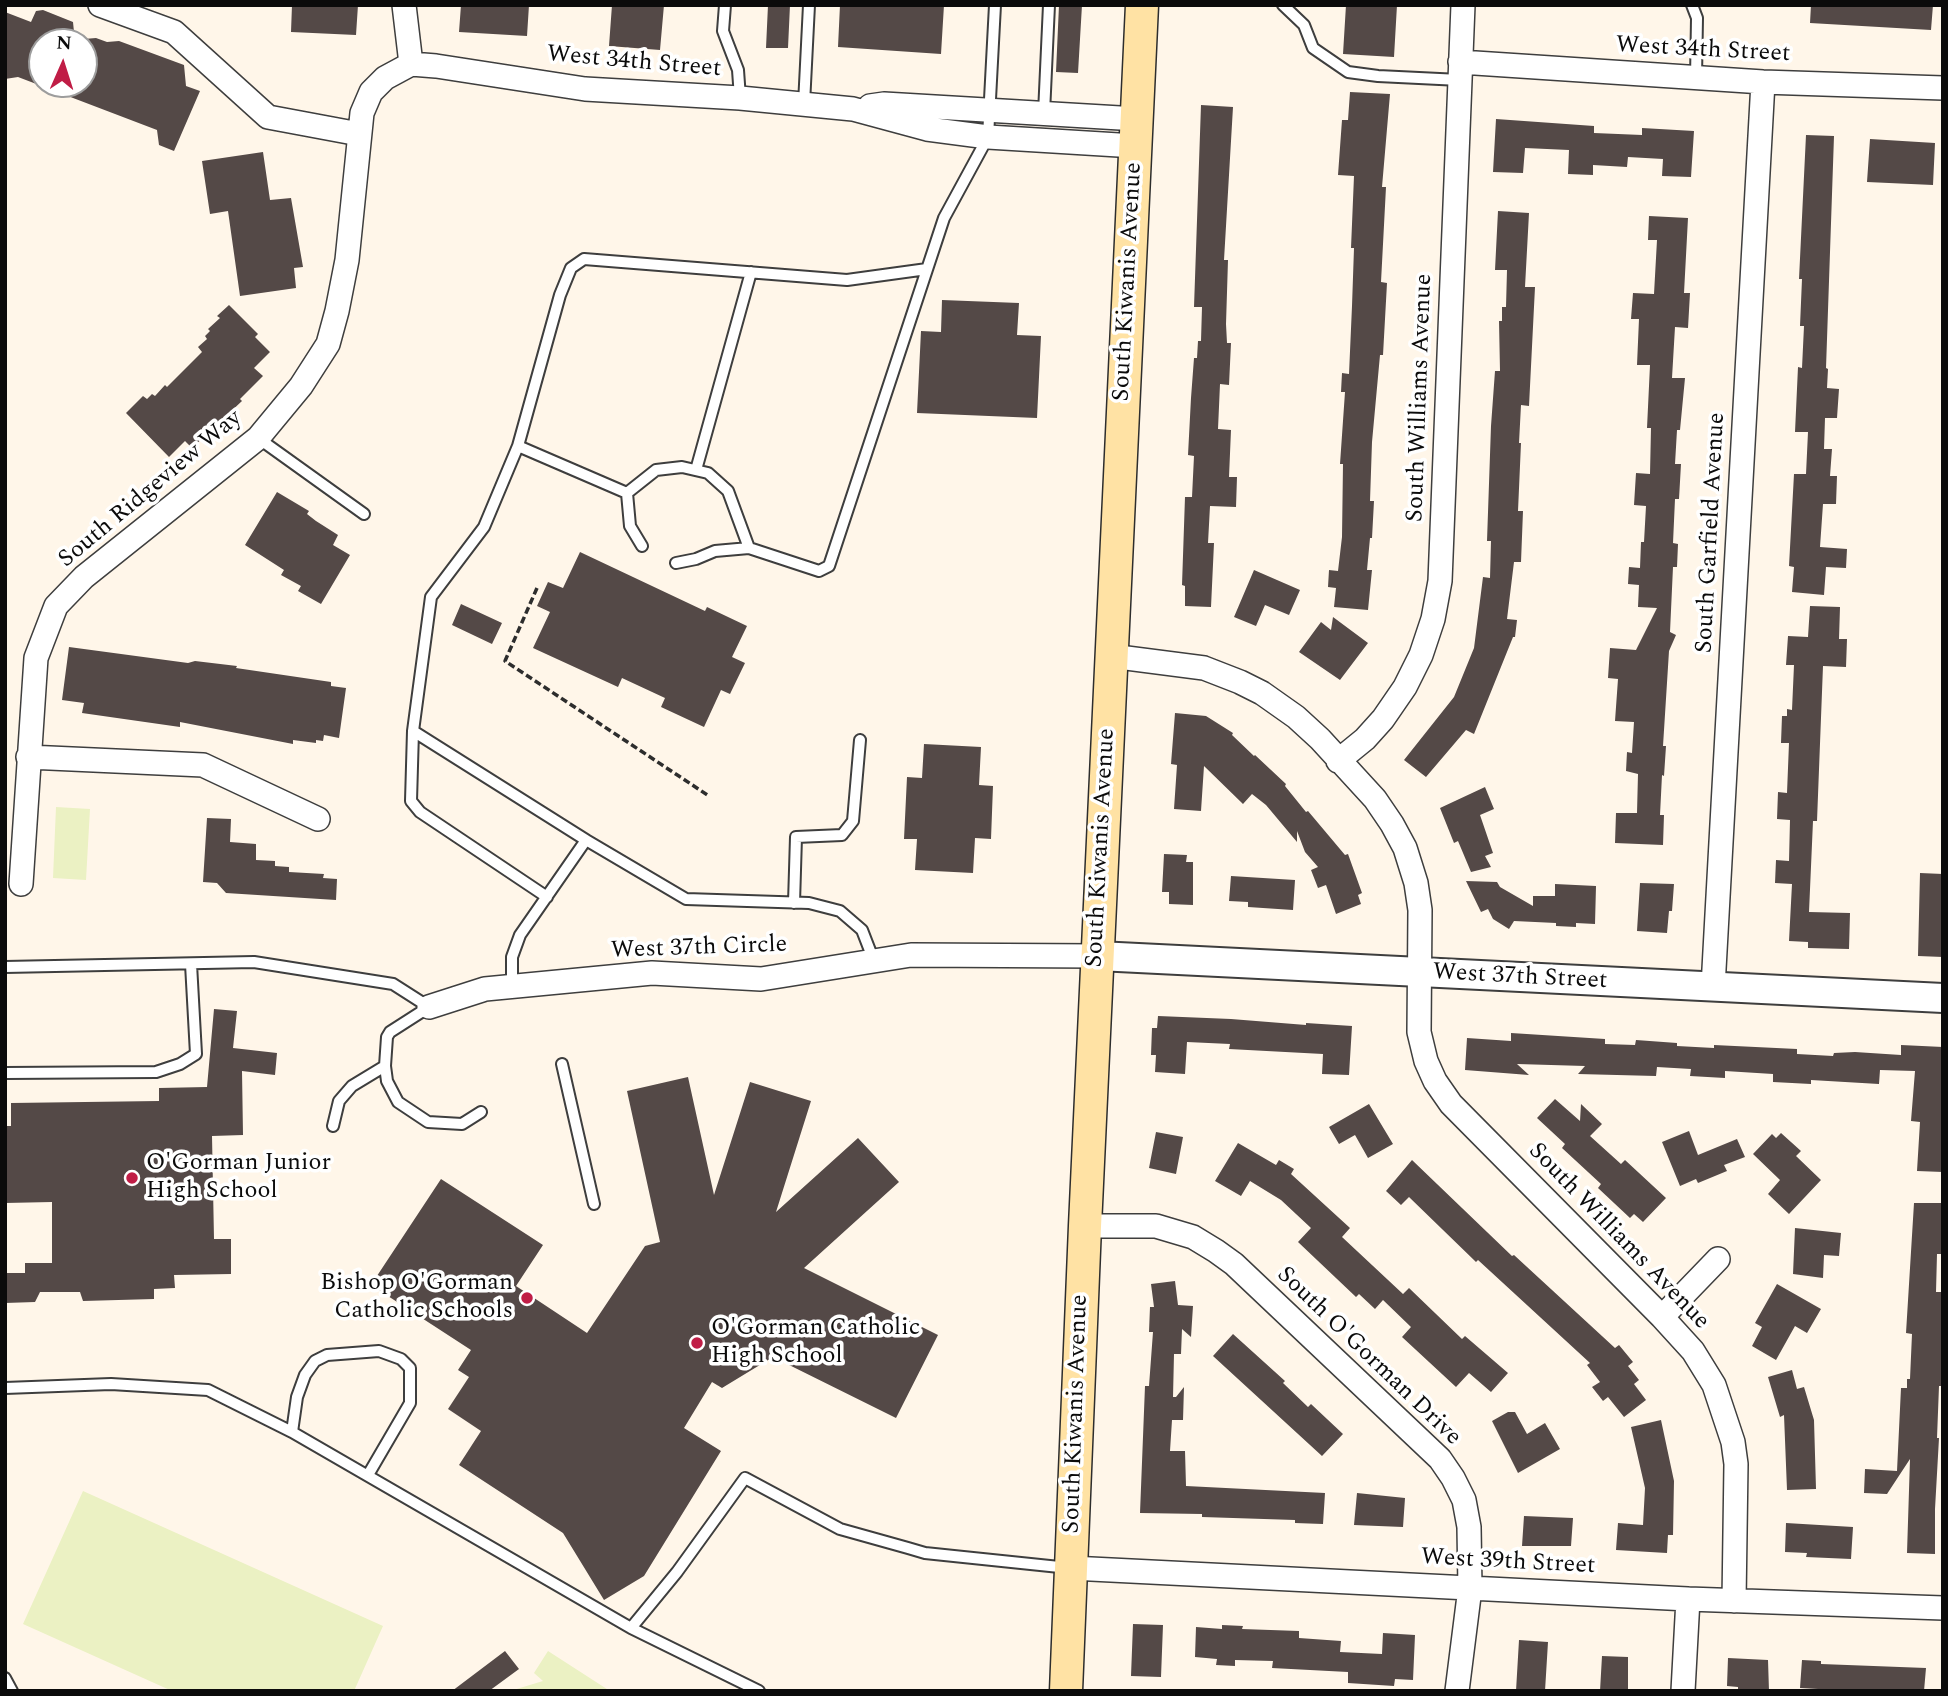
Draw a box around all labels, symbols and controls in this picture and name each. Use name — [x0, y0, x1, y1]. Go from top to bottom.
north arrow — [28, 28, 98, 98]
text: N — [56, 29, 73, 58]
street label: West 34th Street — [1615, 32, 1791, 70]
street label: West 34th Street — [546, 41, 722, 85]
street label: South Kiwanis Avenue — [1108, 162, 1150, 402]
street label: South Williams Avenue — [1402, 273, 1440, 523]
street label: South Ridgeview Way — [54, 405, 248, 575]
street label: South Garfield Avenue — [1691, 412, 1733, 654]
street label: South Kiwanis Avenue — [1081, 728, 1123, 968]
street label: West 37th Circle — [610, 932, 788, 966]
street label: West 37th Street — [1432, 959, 1608, 997]
street label: South Williams Avenue — [1521, 1138, 1715, 1336]
place label: O'Gorman Junior High School — [146, 1150, 331, 1206]
marker: O'Gorman Junior High School — [124, 1170, 140, 1186]
street label: South O'Gorman Drive — [1270, 1261, 1466, 1453]
place label: Bishop O'Gorman Catholic Schools — [320, 1270, 513, 1326]
marker: Bishop O'Gorman Catholic Schools — [519, 1290, 535, 1306]
street label: South Kiwanis Avenue — [1058, 1294, 1096, 1534]
place label: O'Gorman Catholic High School — [711, 1315, 920, 1371]
marker: O'Gorman Catholic High School — [689, 1335, 705, 1351]
street label: West 39th Street — [1420, 1544, 1596, 1582]

